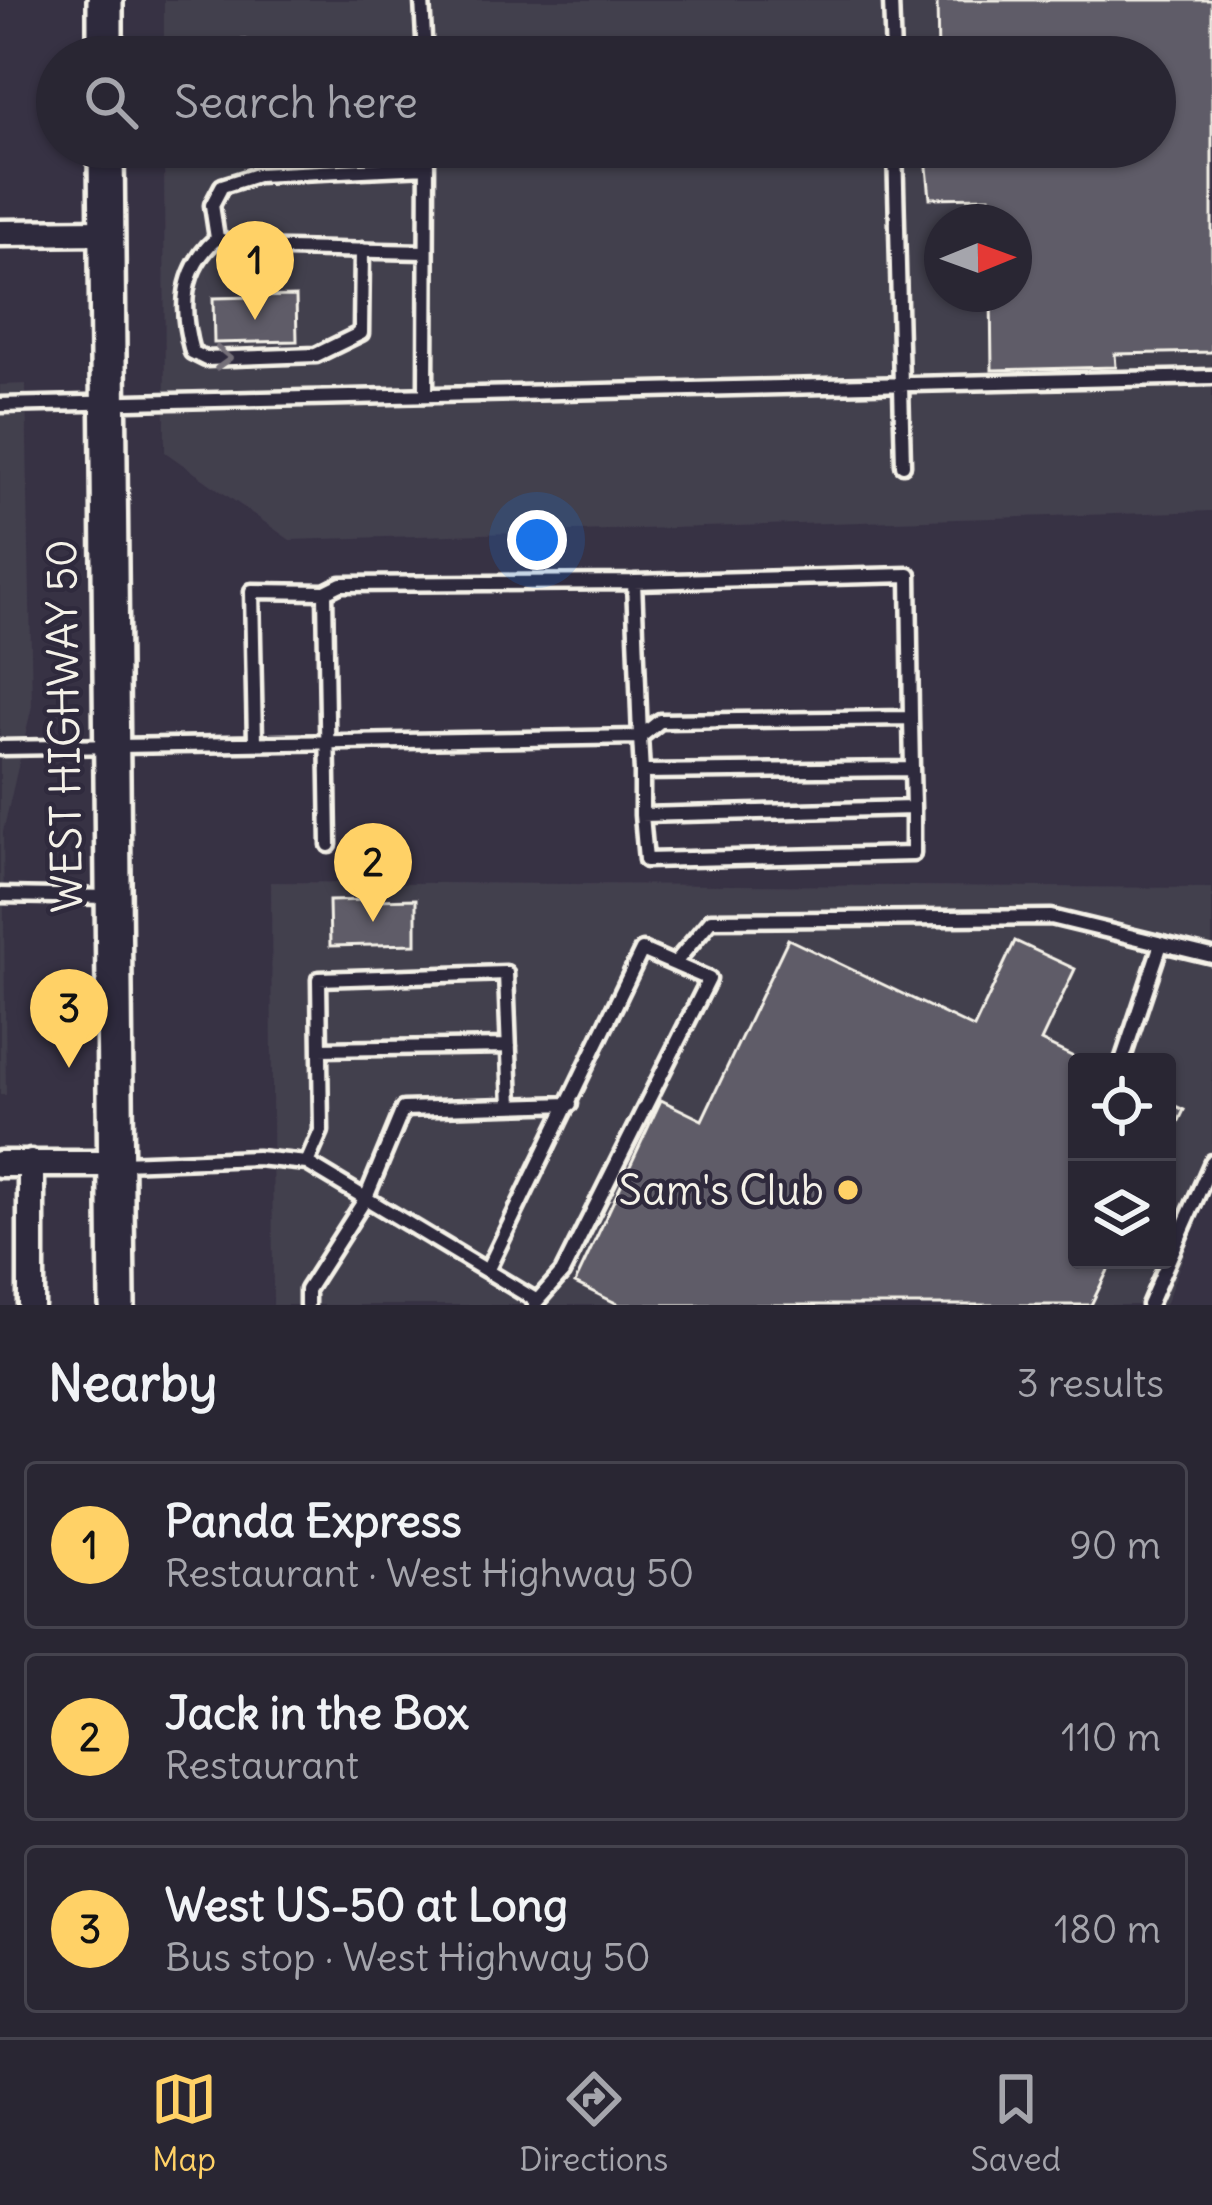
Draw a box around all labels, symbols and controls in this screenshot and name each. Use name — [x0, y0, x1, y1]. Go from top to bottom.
search box — [36, 36, 1176, 168]
icon: search — [78, 69, 144, 135]
text: Search here — [174, 74, 418, 130]
north arrow — [924, 204, 1032, 312]
pin: 1 — [216, 221, 294, 320]
one-way arrow — [214, 345, 233, 371]
your location — [507, 510, 567, 570]
street label: WEST HIGHWAY 50 — [35, 539, 93, 913]
pin: 2 — [334, 823, 412, 922]
pin: 3 — [30, 969, 108, 1068]
map controls — [1068, 1053, 1176, 1269]
button: locate — [1068, 1053, 1176, 1161]
button: layers — [1068, 1161, 1176, 1269]
place label: Sam's Club — [619, 1164, 824, 1216]
marker: Sam's Club — [835, 1177, 861, 1203]
text: Nearby — [48, 1351, 217, 1415]
text: 3 results — [1017, 1359, 1164, 1408]
text: Panda Express — [165, 1493, 462, 1549]
text: 1 — [82, 1521, 98, 1570]
text: 90 m — [1069, 1521, 1161, 1570]
text: Restaurant · West Highway 50 — [165, 1549, 694, 1598]
text: Jack in the Box — [165, 1685, 469, 1741]
text: 2 — [79, 1713, 101, 1762]
text: 110 m — [1061, 1713, 1161, 1762]
text: Restaurant — [165, 1741, 359, 1790]
text: West US-50 at Long — [165, 1877, 568, 1933]
text: 3 — [79, 1905, 101, 1954]
text: 180 m — [1054, 1905, 1161, 1954]
text: Bus stop · West Highway 50 — [165, 1933, 651, 1982]
tab: Map — [151, 2066, 217, 2180]
tab: Directions — [519, 2066, 668, 2180]
tab: Saved — [971, 2066, 1061, 2180]

